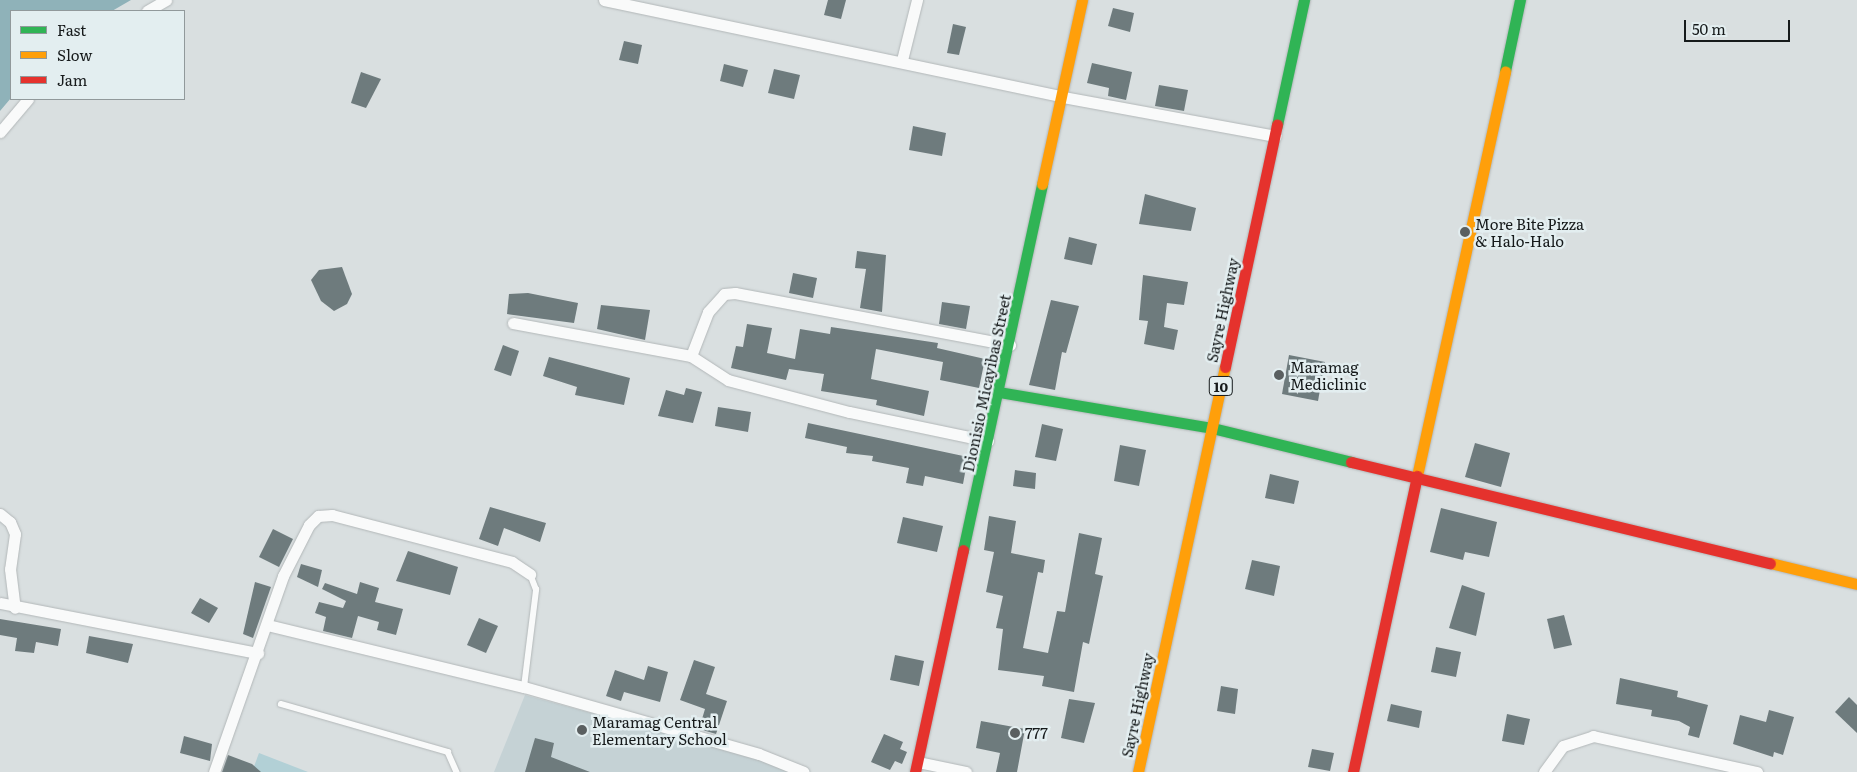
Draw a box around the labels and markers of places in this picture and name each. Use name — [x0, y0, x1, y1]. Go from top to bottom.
place label: More Bite Pizza & Halo-Halo — [1475, 214, 1584, 249]
marker: More Bite Pizza & Halo-Halo — [1459, 226, 1471, 238]
place label: Maramag Mediclinic — [1290, 357, 1367, 392]
marker: Maramag Mediclinic — [1272, 368, 1286, 382]
place label: Maramag Central Elementary School — [592, 712, 727, 747]
marker: Maramag Central Elementary School — [576, 724, 588, 736]
place label: 777 — [1025, 724, 1048, 742]
marker: 777 — [1009, 727, 1021, 739]

